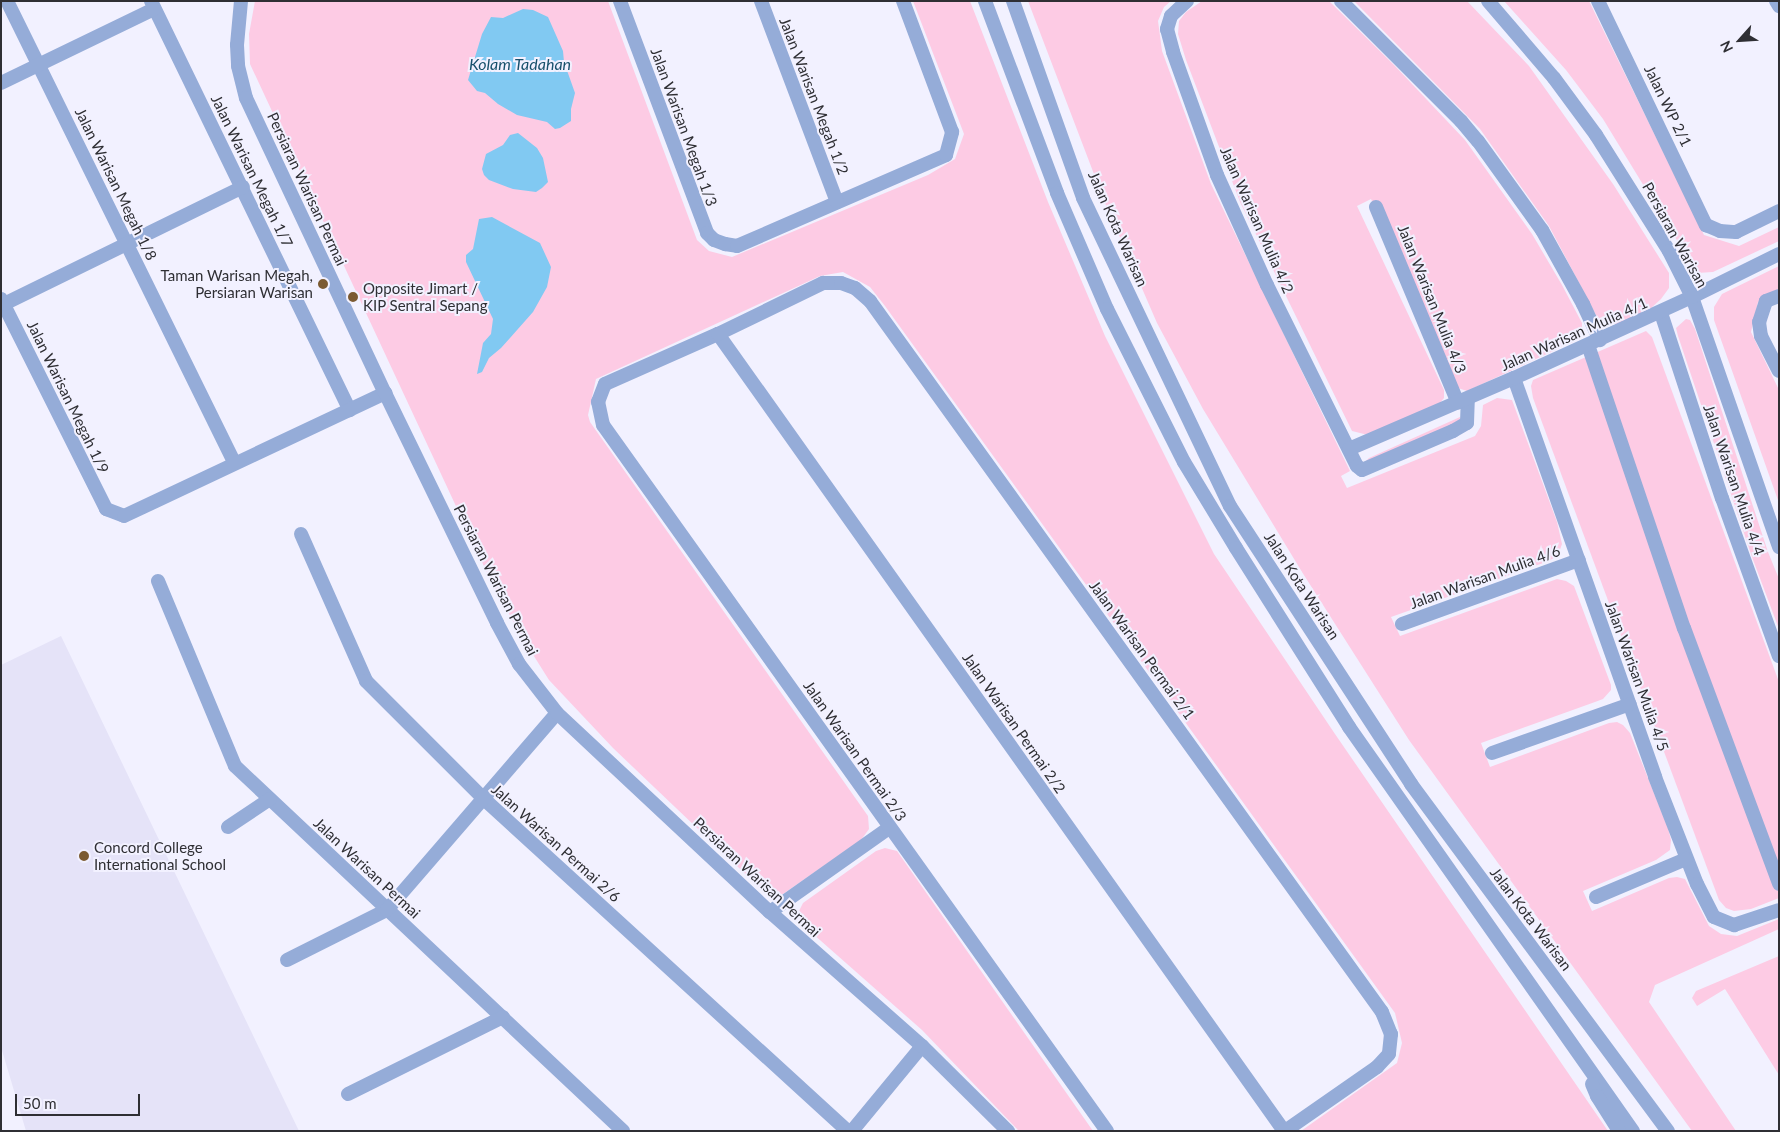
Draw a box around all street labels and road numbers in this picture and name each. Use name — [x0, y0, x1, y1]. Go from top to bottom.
street label: Jalan Warisan Megah 1/2 — [776, 15, 852, 177]
street label: Jalan Warisan Megah 1/3 — [647, 45, 721, 209]
street label: Jalan WP 2/1 — [1640, 62, 1696, 150]
street label: Jalan Warisan Megah 1/7 — [207, 92, 297, 250]
street label: Jalan Warisan Megah 1/8 — [71, 105, 161, 263]
street label: Persiaran Warisan Permai — [264, 109, 350, 269]
street label: Jalan Warisan Mulia 4/2 — [1216, 144, 1298, 296]
street label: Jalan Kota Warisan — [1084, 168, 1152, 290]
street label: Persiaran Warisan — [1639, 179, 1711, 291]
street label: Jalan Warisan Mulia 4/3 — [1394, 222, 1470, 376]
street label: Jalan Warisan Mulia 4/1 — [1498, 293, 1650, 375]
street label: Jalan Warisan Megah 1/9 — [23, 318, 113, 476]
street label: Jalan Warisan Mulia 4/4 — [1700, 402, 1768, 558]
street label: Persiaran Warisan Permai — [450, 501, 542, 659]
street label: Jalan Kota Warisan — [1261, 529, 1343, 643]
street label: Jalan Warisan Mulia 4/6 — [1407, 541, 1563, 613]
street label: Jalan Warisan Permai 2/1 — [1086, 577, 1198, 723]
street label: Jalan Warisan Mulia 4/5 — [1601, 598, 1673, 754]
street label: Jalan Warisan Permai 2/2 — [959, 649, 1069, 797]
street label: Jalan Warisan Permai 2/3 — [800, 677, 910, 825]
street label: Jalan Warisan Permai 2/6 — [488, 780, 624, 906]
street label: Persiaran Warisan Permai — [690, 813, 824, 941]
street label: Jalan Warisan Permai — [310, 814, 424, 922]
street label: Jalan Kota Warisan — [1486, 864, 1576, 974]

